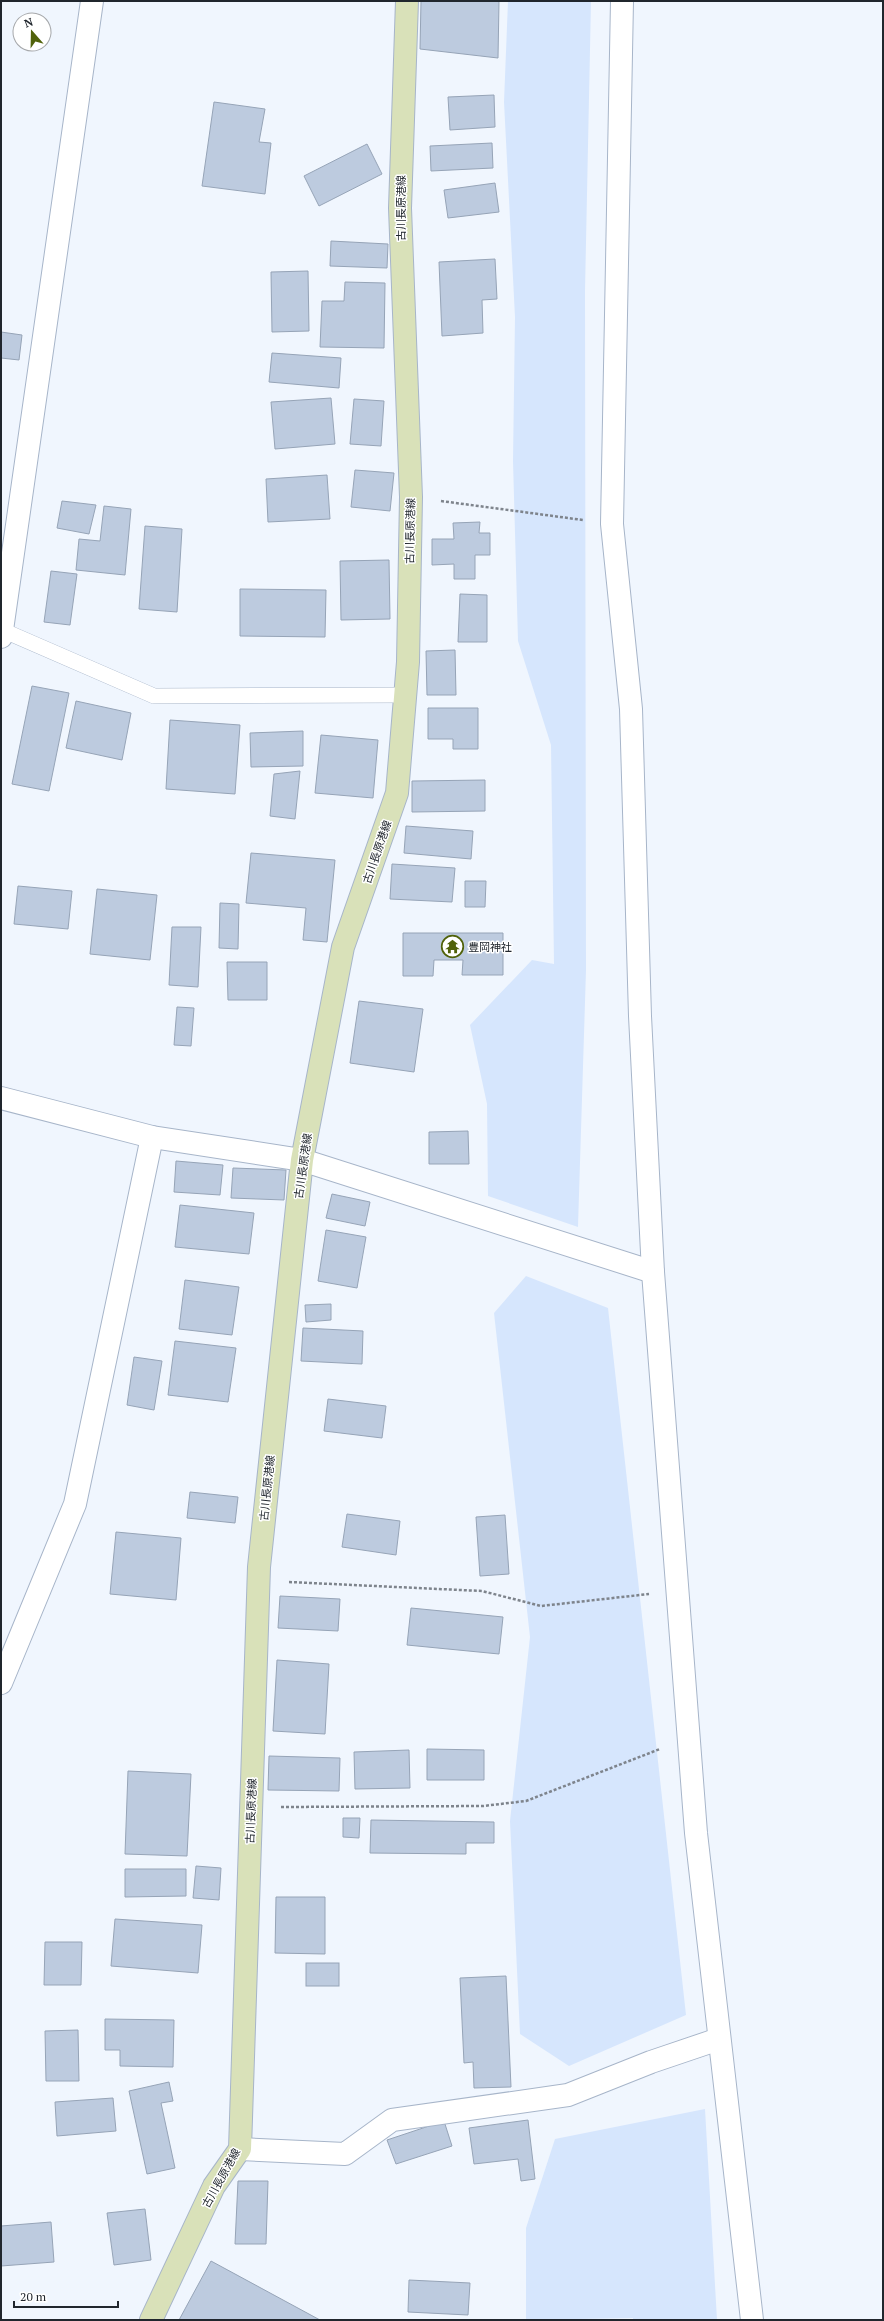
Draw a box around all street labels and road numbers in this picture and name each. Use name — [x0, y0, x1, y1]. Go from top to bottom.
street label: 古川長原港線 — [394, 175, 408, 241]
street label: 古川長原港線 — [402, 498, 418, 564]
street label: 古川長原港線 — [360, 819, 394, 885]
street label: 古川長原港線 — [291, 1132, 315, 1200]
street label: 古川長原港線 — [257, 1454, 277, 1522]
street label: 古川長原港線 — [243, 1778, 259, 1844]
street label: 古川長原港線 — [199, 2146, 243, 2210]

